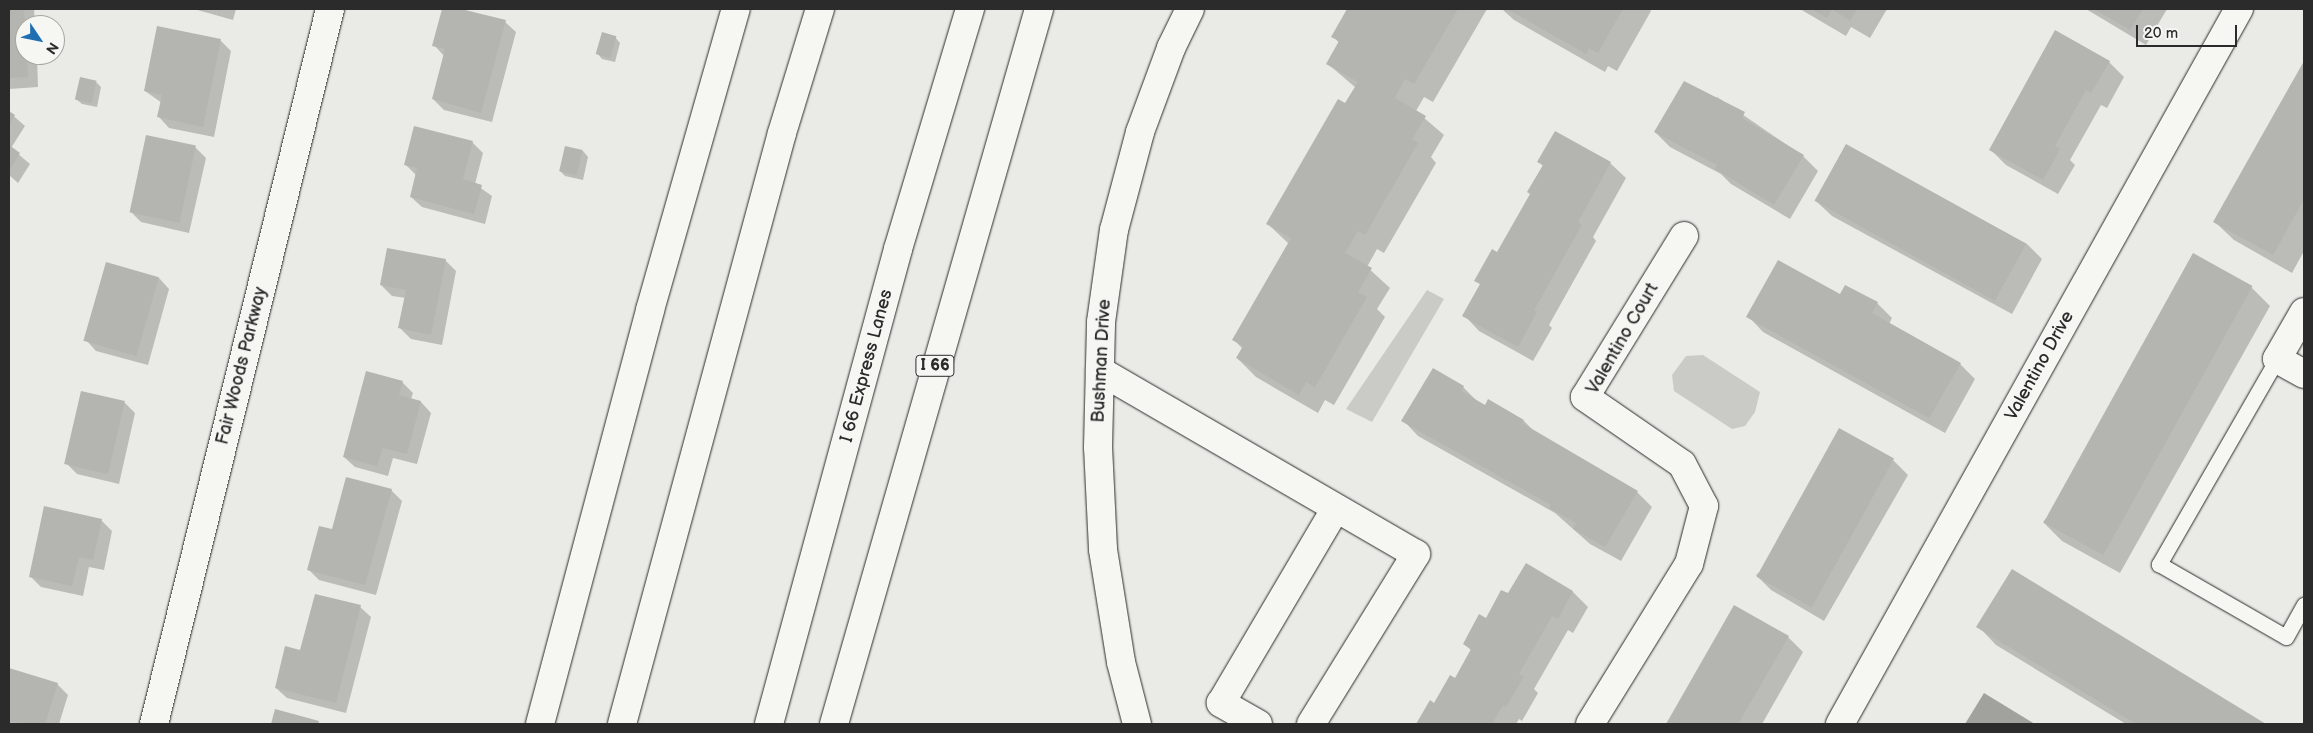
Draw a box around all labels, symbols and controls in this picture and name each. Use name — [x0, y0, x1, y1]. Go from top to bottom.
north arrow — [15, 15, 65, 65]
scale bar — [2138, 15, 2239, 47]
text: 20 m — [2144, 24, 2178, 43]
text: N — [42, 39, 62, 57]
street label: Valentino Court — [1582, 280, 1664, 398]
street label: Fair Woods Parkway — [212, 285, 272, 447]
street label: I 66 Express Lanes — [836, 287, 898, 445]
street label: Bushman Drive — [1088, 299, 1116, 423]
street label: Valentino Drive — [2001, 307, 2079, 425]
road number: I 66 — [915, 352, 955, 380]

